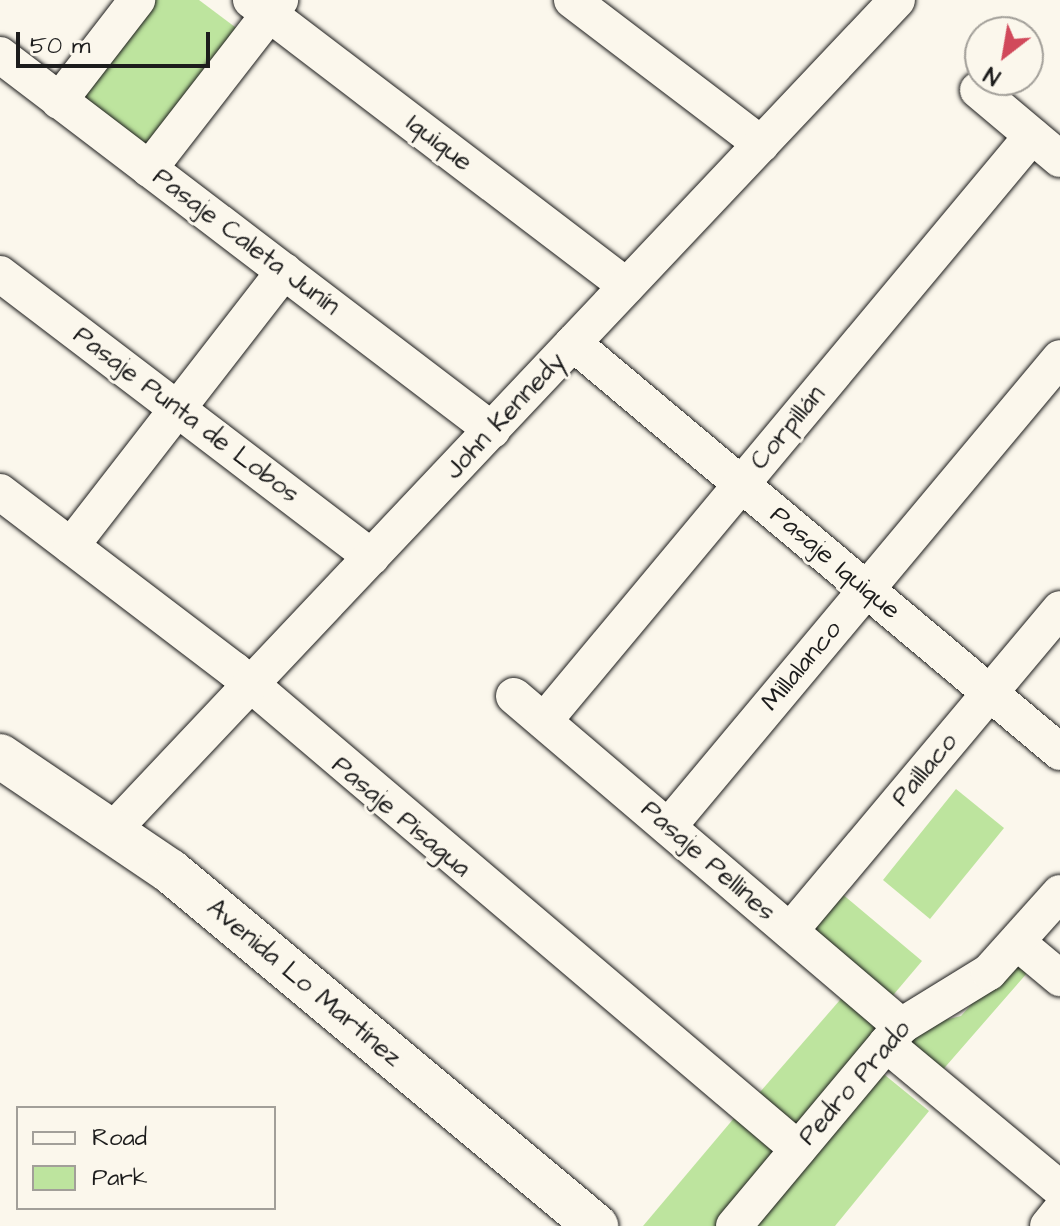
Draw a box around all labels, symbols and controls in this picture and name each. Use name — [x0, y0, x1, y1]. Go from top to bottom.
scale bar — [20, 16, 214, 66]
north arrow — [964, 16, 1044, 96]
text: 50 m — [30, 29, 90, 63]
text: N — [979, 58, 1006, 92]
street label: Iquique — [400, 108, 478, 178]
street label: Pasaje Caleta Junín — [146, 162, 346, 322]
street label: Pasaje Punta de Lobos — [67, 320, 305, 510]
street label: John Kennedy — [438, 346, 572, 486]
street label: Corpillán — [744, 380, 832, 476]
street label: Pasaje Iquique — [764, 500, 906, 626]
street label: Millalanco — [755, 615, 849, 717]
street label: Paillaco — [885, 727, 965, 813]
street label: Pasaje Pisagua — [325, 750, 477, 884]
street label: Pasaje Pellines — [634, 794, 782, 928]
street label: Avenida Lo Martínez — [200, 892, 408, 1074]
street label: Pedro Prado — [792, 1014, 918, 1152]
legend — [16, 1106, 276, 1210]
text: Road — [92, 1121, 147, 1155]
text: Park — [92, 1161, 148, 1195]

